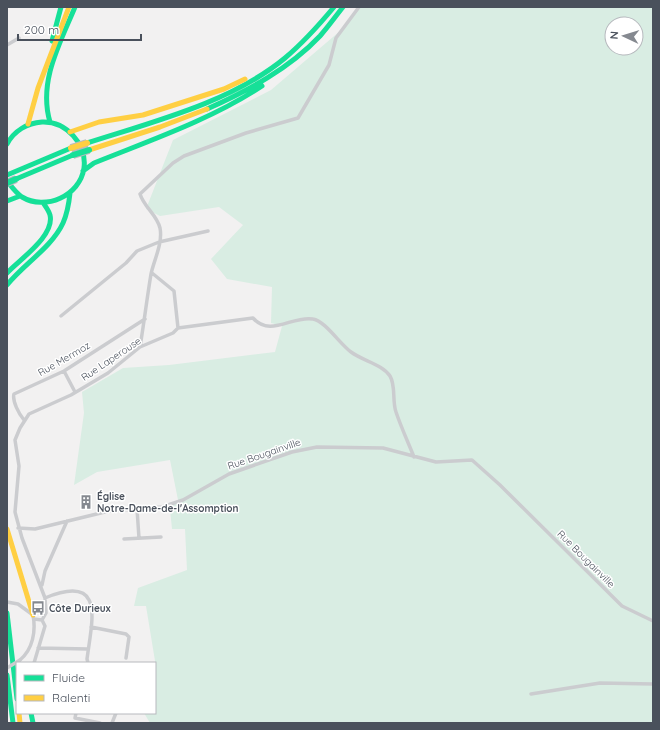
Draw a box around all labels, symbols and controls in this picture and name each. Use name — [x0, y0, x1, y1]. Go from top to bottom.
scale bar — [18, 16, 141, 42]
north arrow — [604, 16, 644, 56]
text: 200 m — [24, 22, 59, 37]
text: N — [607, 31, 621, 40]
street label: Rue Laperouse — [79, 334, 144, 384]
street label: Rue Mermoz — [36, 339, 93, 379]
street label: Rue Bougainville — [226, 435, 303, 473]
place label: Église Notre-Dame-de-l'Assomption — [97, 490, 239, 515]
building icon: Église Notre-Dame-de-l'Assomption — [78, 494, 94, 510]
street label: Rue Bougainville — [554, 527, 618, 591]
bus stop icon: Côte Durieux — [30, 600, 46, 616]
place label: Côte Durieux — [49, 602, 111, 615]
legend — [16, 662, 156, 714]
text: Fluide — [52, 670, 85, 685]
text: Ralenti — [52, 690, 90, 705]

